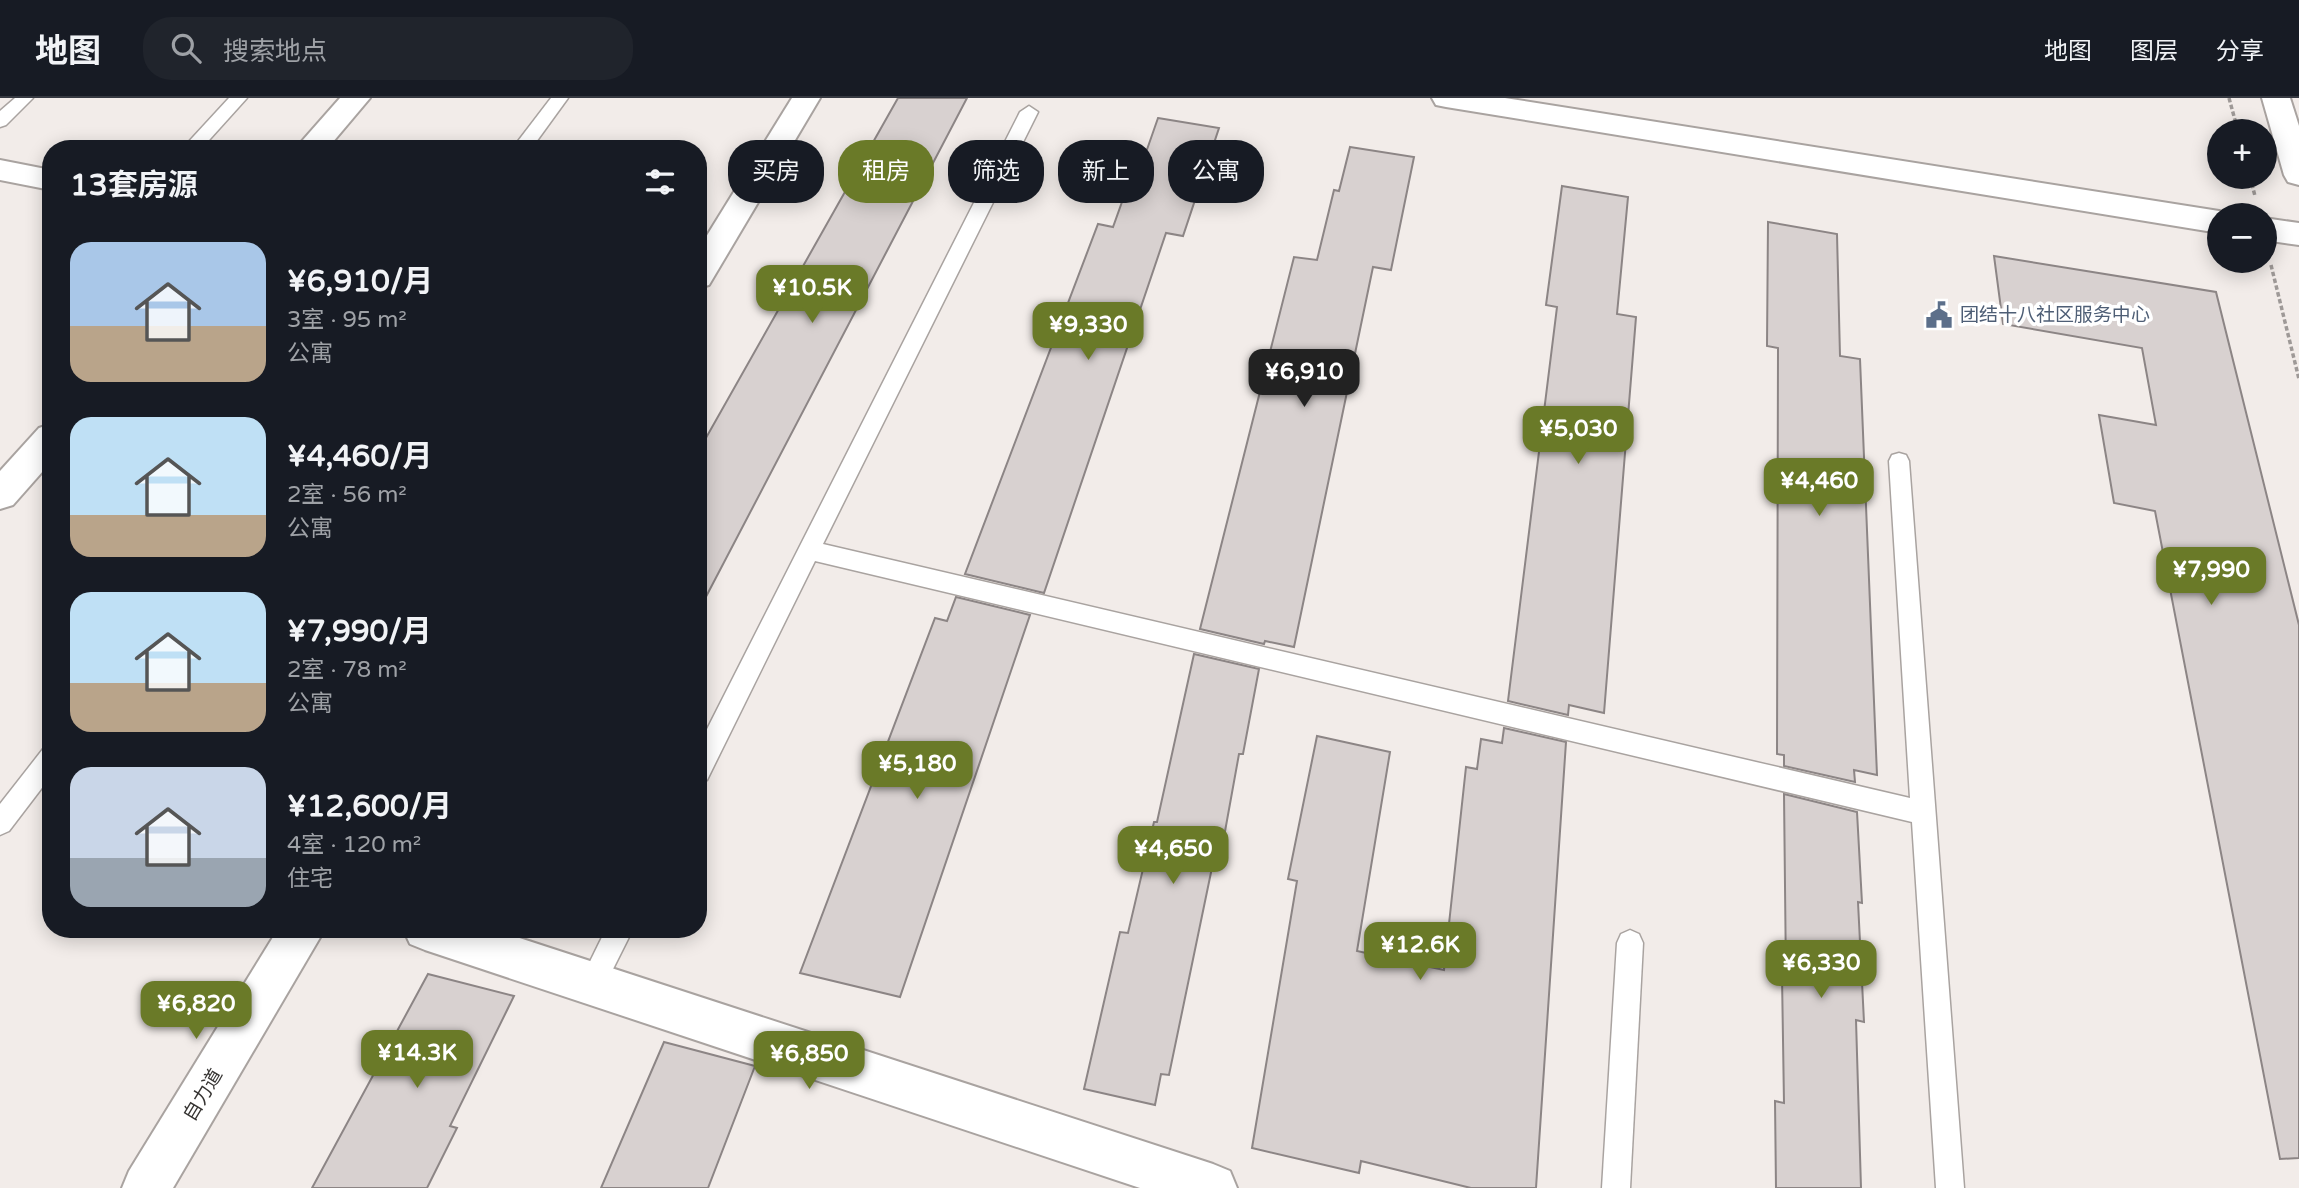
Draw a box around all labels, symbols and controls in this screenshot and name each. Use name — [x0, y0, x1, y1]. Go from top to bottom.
search box — [143, 17, 633, 80]
icon: search — [167, 29, 205, 67]
text: 地图 — [35, 32, 101, 71]
text: 搜索地点 — [223, 36, 327, 67]
text: 地图 — [2044, 37, 2092, 66]
text: 图层 — [2130, 37, 2178, 66]
text: 分享 — [2216, 37, 2264, 66]
map controls — [2207, 119, 2277, 273]
button: + — [2207, 119, 2277, 189]
chip: 买房 — [728, 140, 824, 203]
chip: 租房 — [838, 140, 934, 203]
chip: 筛选 — [948, 140, 1044, 203]
chip: 新上 — [1058, 140, 1154, 203]
chip: 公寓 — [1168, 140, 1264, 203]
icon: filters — [641, 163, 679, 201]
text: 13套房源 — [70, 167, 198, 204]
button: − — [2207, 203, 2277, 273]
text: ¥6,910/月 — [287, 263, 433, 300]
pin: ¥10.5K — [755, 266, 869, 325]
icon: home — [126, 270, 210, 354]
text: ¥10.5K — [772, 274, 852, 302]
public building icon: 团结十八社区服务中心 — [1924, 300, 1954, 330]
pin: ¥9,330 — [1031, 302, 1145, 362]
place label: 团结十八社区服务中心 — [1960, 304, 2150, 326]
text: 3室 · 95 m² — [287, 306, 407, 334]
text: ¥9,330 — [1049, 311, 1127, 339]
text: 公寓 — [287, 340, 333, 368]
pin: ¥6,910 — [1247, 350, 1361, 409]
text: ¥6,910 — [1265, 358, 1343, 386]
pin: ¥5,030 — [1521, 406, 1635, 466]
text: ¥5,030 — [1539, 415, 1617, 443]
text: ¥4,460/月 — [287, 438, 433, 475]
icon: home — [126, 445, 210, 529]
pin: ¥4,460 — [1762, 458, 1876, 518]
text: ¥4,460 — [1780, 467, 1858, 495]
text: 2室 · 56 m² — [287, 481, 407, 509]
text: 公寓 — [287, 515, 333, 543]
pin: ¥7,990 — [2154, 547, 2268, 607]
text: ¥7,990 — [2172, 556, 2250, 584]
text: ¥7,990/月 — [287, 613, 432, 650]
icon: home — [126, 620, 210, 704]
text: 2室 · 78 m² — [287, 656, 407, 684]
text: 公寓 — [287, 690, 333, 718]
pin: ¥5,180 — [860, 742, 974, 801]
text: ¥5,180 — [878, 750, 956, 778]
text: ¥12,600/月 — [287, 788, 452, 825]
icon: home — [126, 795, 210, 879]
pin: ¥4,650 — [1116, 826, 1230, 886]
text: 4室 · 120 m² — [287, 831, 421, 859]
text: ¥4,650 — [1134, 835, 1212, 863]
text: 住宅 — [287, 865, 333, 893]
pin: ¥12.6K — [1363, 922, 1477, 982]
text: ¥12.6K — [1380, 931, 1460, 959]
pin: ¥6,330 — [1764, 940, 1878, 1000]
text: ¥6,330 — [1782, 949, 1860, 977]
pin: ¥6,820 — [139, 982, 253, 1041]
text: ¥6,820 — [157, 990, 235, 1018]
pin: ¥14.3K — [360, 1030, 474, 1090]
pin: ¥6,850 — [752, 1032, 866, 1091]
text: ¥14.3K — [377, 1039, 457, 1067]
text: ¥6,850 — [770, 1040, 848, 1068]
street label: 自力道 — [179, 1065, 227, 1125]

